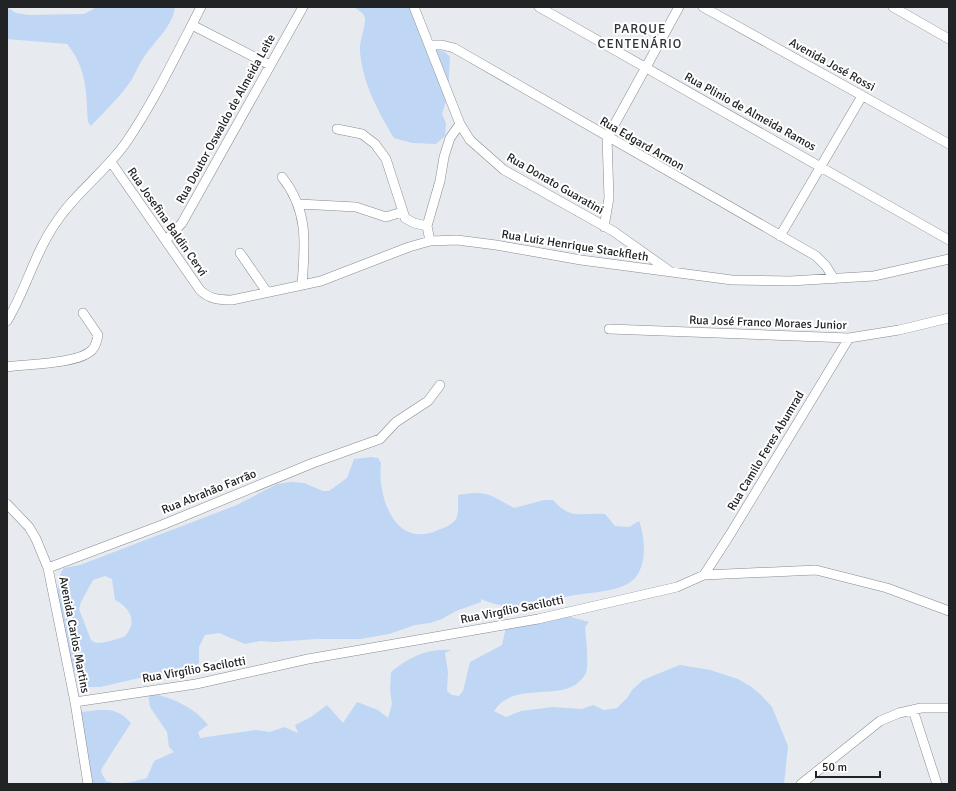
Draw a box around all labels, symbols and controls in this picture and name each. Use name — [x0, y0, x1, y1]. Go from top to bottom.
district label: PARQUE CENTENÁRIO — [598, 21, 682, 52]
street label: Rua Doutor Oswaldo de Almeida Leite — [173, 32, 279, 206]
street label: Avenida José Rossi — [786, 35, 878, 95]
street label: Rua Plinio de Almeida Ramos — [681, 69, 819, 155]
street label: Rua Edgard Armon — [597, 114, 687, 174]
street label: Rua Donato Guaratini — [504, 150, 606, 218]
street label: Rua Josefina Baldin Cervi — [124, 165, 210, 279]
street label: Rua Luiz Henrique Stackfleth — [500, 227, 650, 265]
street label: Rua José Franco Moraes Junior — [689, 313, 848, 333]
street label: Rua Camilo Feres Abumrad — [724, 388, 808, 514]
street label: Rua Abrahão Farrão — [159, 466, 259, 518]
street label: Avenida Carlos Martins — [55, 575, 93, 695]
street label: Rua Virgílio Sacilotti — [459, 593, 565, 627]
street label: Rua Virgílio Sacilotti — [141, 654, 247, 686]
scale bar — [816, 753, 880, 779]
text: 50 m — [822, 760, 847, 775]

